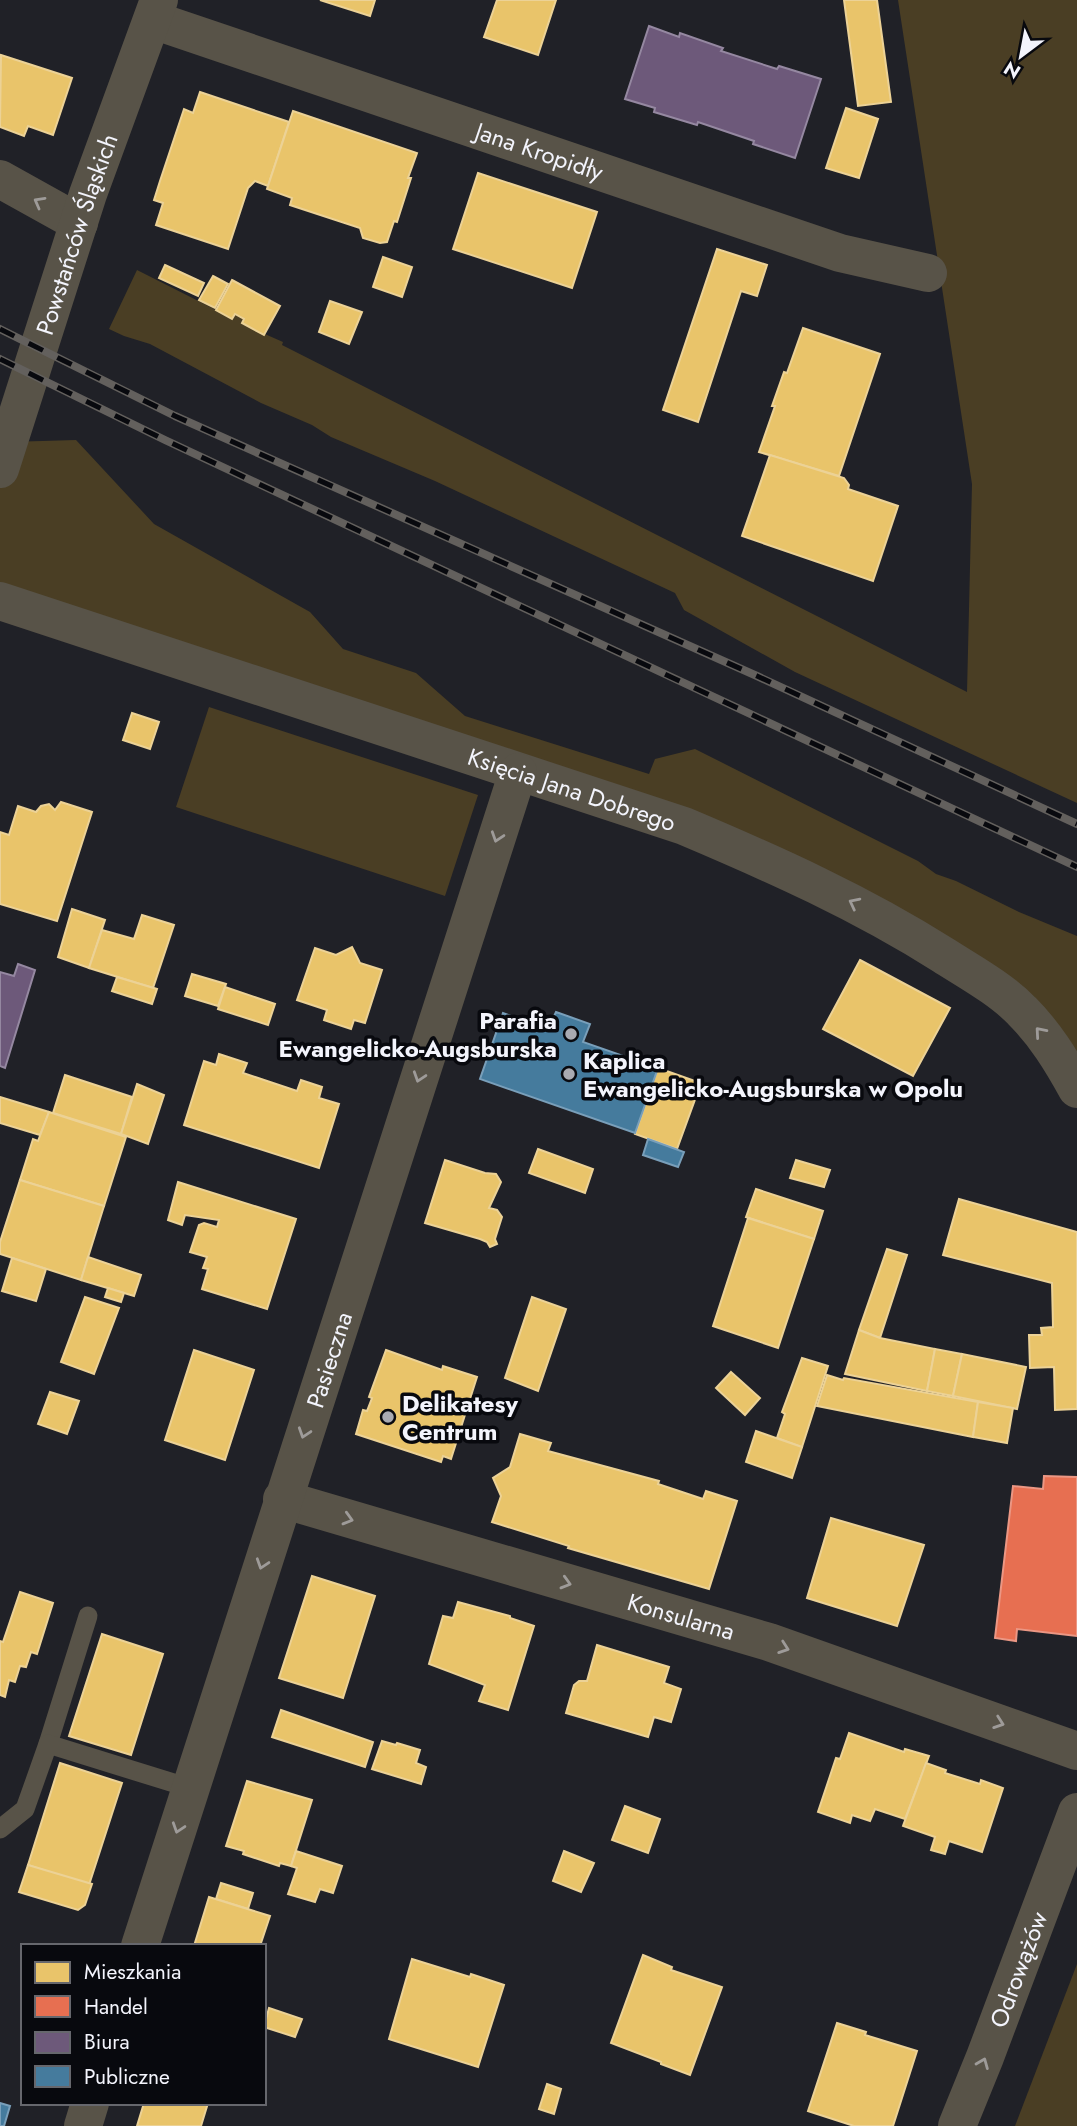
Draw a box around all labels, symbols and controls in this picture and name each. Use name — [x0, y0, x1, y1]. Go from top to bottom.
north arrow — [986, 21, 1056, 91]
text: N — [999, 55, 1026, 85]
street label: Jana Kropidły — [468, 112, 608, 189]
street label: Powstańców Śląskich — [27, 129, 126, 339]
one-way arrow — [34, 196, 47, 210]
street label: Księcia Jana Dobrego — [463, 739, 680, 840]
one-way arrow — [491, 830, 505, 843]
one-way arrow — [849, 898, 861, 912]
place label: Parafia Ewangelicko-Augsburska — [278, 1003, 557, 1066]
marker: Parafia Ewangelicko-Augsburska — [563, 1026, 579, 1042]
one-way arrow — [1036, 1027, 1048, 1040]
place label: Kaplica Ewangelicko-Augsburska w Opolu — [583, 1043, 963, 1106]
marker: Kaplica Ewangelicko-Augsburska w Opolu — [561, 1066, 577, 1082]
one-way arrow — [413, 1070, 428, 1082]
street label: Pasieczna — [297, 1307, 361, 1412]
place label: Delikatesy Centrum — [402, 1386, 518, 1449]
marker: Delikatesy Centrum — [380, 1409, 396, 1425]
one-way arrow — [297, 1426, 312, 1438]
one-way arrow — [342, 1510, 354, 1525]
one-way arrow — [255, 1558, 270, 1570]
one-way arrow — [560, 1574, 572, 1589]
street label: Konsularna — [623, 1584, 739, 1649]
one-way arrow — [778, 1640, 790, 1654]
one-way arrow — [992, 1715, 1004, 1729]
one-way arrow — [171, 1821, 186, 1833]
street label: Odrowążów — [980, 1906, 1056, 2032]
legend — [21, 1944, 266, 2105]
text: Mieszkania — [84, 1957, 181, 1987]
text: Handel — [84, 1992, 148, 2022]
text: Biura — [84, 2027, 130, 2057]
one-way arrow — [974, 2058, 988, 2070]
text: Publiczne — [84, 2062, 170, 2092]

